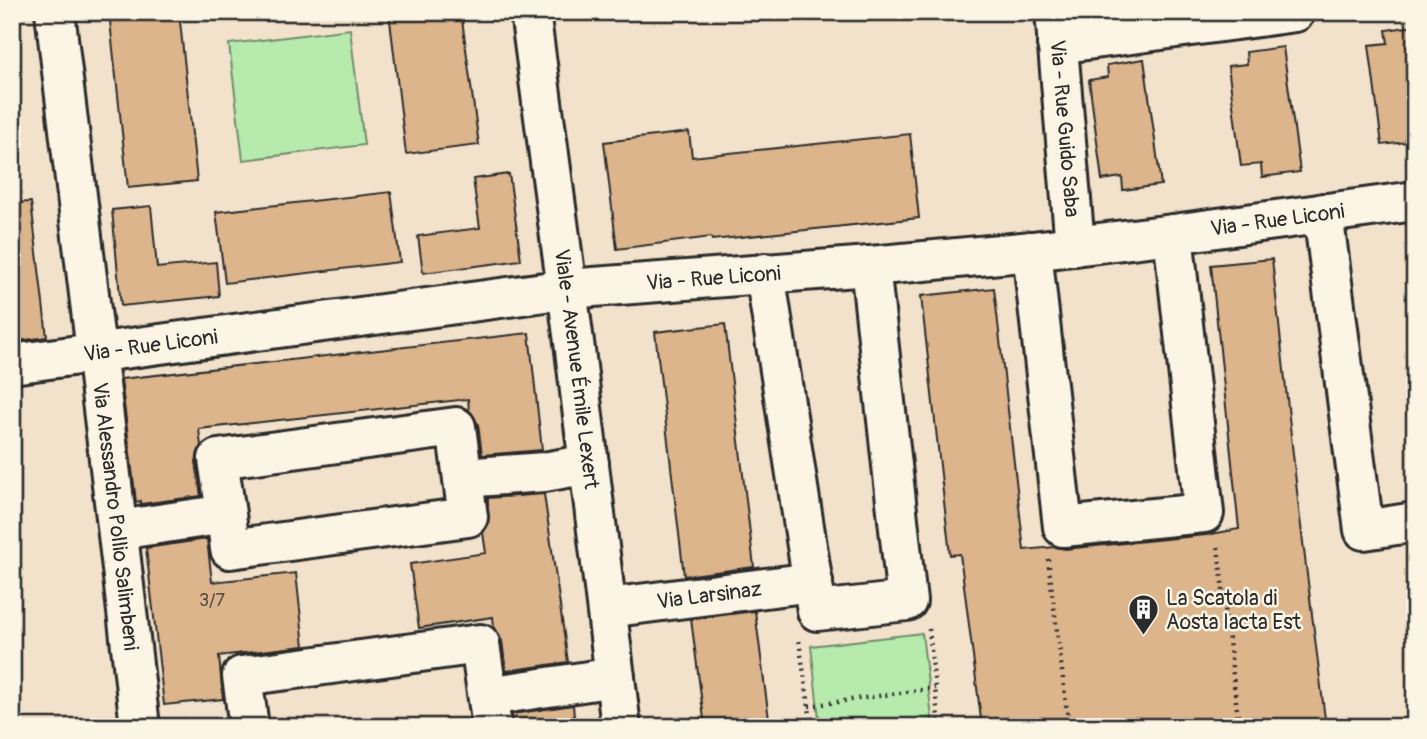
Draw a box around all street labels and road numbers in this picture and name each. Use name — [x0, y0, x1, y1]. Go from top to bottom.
street label: Via - Rue Guido Saba — [1043, 39, 1085, 218]
street label: Via - Rue Liconi — [1209, 198, 1346, 243]
street label: Viale - Avenue Émile Lexert — [548, 247, 605, 491]
street label: Via - Rue Liconi — [645, 260, 782, 297]
street label: Via - Rue Liconi — [82, 323, 220, 368]
street label: Via Alessandro Pollio Salimbeni — [86, 381, 144, 652]
street label: Via Larsinaz — [655, 576, 763, 616]

